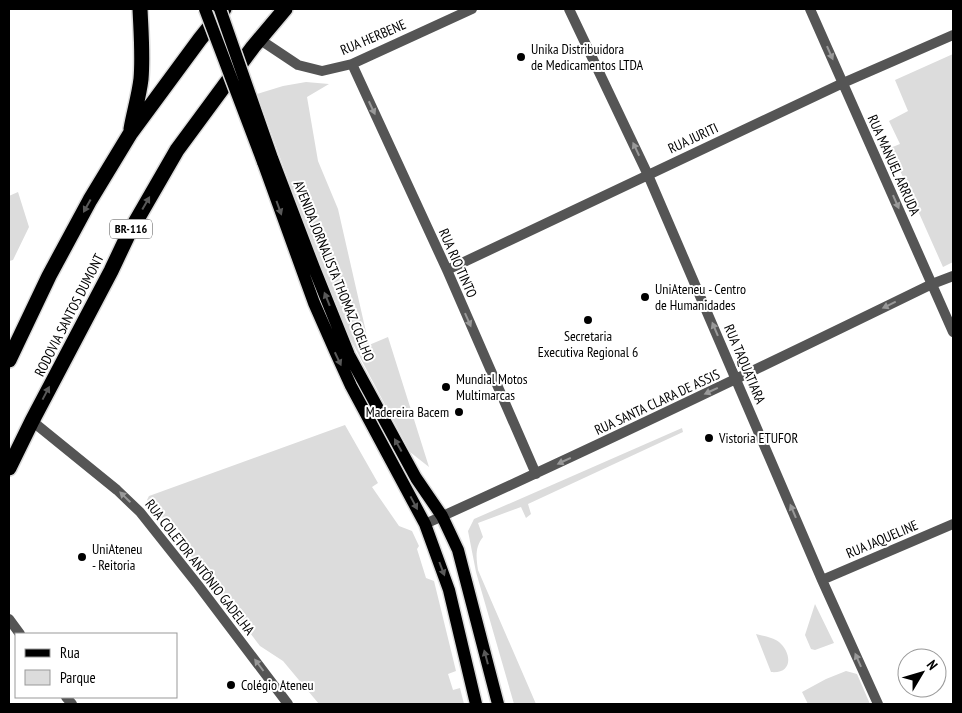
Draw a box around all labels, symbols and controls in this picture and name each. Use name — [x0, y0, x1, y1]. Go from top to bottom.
street label: RUA HERBENE — [337, 15, 409, 59]
place label: Unika Distribuidora de Medicamentos LTDA — [531, 40, 643, 74]
one-way arrow — [826, 46, 834, 60]
marker: Unika Distribuidora de Medicamentos LTDA — [515, 51, 527, 63]
one-way arrow — [369, 101, 377, 115]
street label: RUA MANUEL ARRUDA — [864, 112, 924, 219]
street label: RUA JURITI — [665, 119, 721, 157]
one-way arrow — [632, 142, 640, 156]
street label: AVENIDA JORNALISTA THOMAZ COELHO — [289, 178, 379, 364]
one-way arrow — [892, 195, 900, 209]
one-way arrow — [142, 197, 151, 210]
one-way arrow — [83, 199, 92, 212]
one-way arrow — [276, 200, 283, 215]
road number: BR-116 — [110, 220, 152, 238]
street label: RUA RIO TINTO — [435, 226, 481, 301]
street label: RODOVIA SANTOS DUMONT — [30, 250, 108, 379]
place label: UniAteneu - Centro de Humanidades — [655, 280, 746, 314]
marker: UniAteneu - Centro de Humanidades — [639, 291, 651, 303]
one-way arrow — [322, 292, 330, 306]
one-way arrow — [881, 301, 896, 309]
one-way arrow — [465, 313, 473, 327]
marker: Secretaria Executiva Regional 6 — [582, 314, 594, 326]
one-way arrow — [711, 322, 719, 336]
street label: RUA TAQUATIARA — [720, 322, 770, 407]
place label: Secretaria Executiva Regional 6 — [538, 327, 638, 361]
one-way arrow — [335, 352, 343, 366]
street label: RUA SANTA CLARA DE ASSIS — [591, 365, 723, 439]
place label: Mundial Motos Multimarcas — [456, 370, 528, 404]
marker: Mundial Motos Multimarcas — [440, 381, 452, 393]
one-way arrow — [42, 386, 50, 401]
one-way arrow — [704, 388, 718, 396]
place label: Madereira Bacem — [366, 403, 449, 421]
marker: Madereira Bacem — [453, 406, 465, 418]
place label: Vistoria ETUFOR — [718, 429, 799, 447]
marker: Vistoria ETUFOR — [703, 432, 715, 444]
one-way arrow — [394, 438, 402, 452]
one-way arrow — [557, 457, 571, 465]
one-way arrow — [119, 491, 131, 503]
one-way arrow — [410, 495, 418, 510]
street label: RUA COLETOR ANTÔNIO GADELHA — [141, 496, 259, 639]
one-way arrow — [788, 504, 796, 518]
street label: RUA JAQUELINE — [843, 516, 921, 562]
place label: UniAteneu - Reitoria — [92, 540, 142, 574]
marker: UniAteneu - Reitoria — [76, 551, 88, 563]
one-way arrow — [439, 562, 446, 577]
legend — [15, 633, 178, 698]
text: Rua — [60, 643, 80, 662]
north arrow — [897, 648, 947, 698]
one-way arrow — [481, 650, 489, 665]
one-way arrow — [854, 653, 862, 667]
text: N — [923, 656, 942, 674]
one-way arrow — [253, 659, 264, 672]
text: Parque — [60, 668, 96, 687]
place label: Colégio Ateneu — [241, 676, 314, 694]
marker: Colégio Ateneu — [225, 679, 237, 691]

